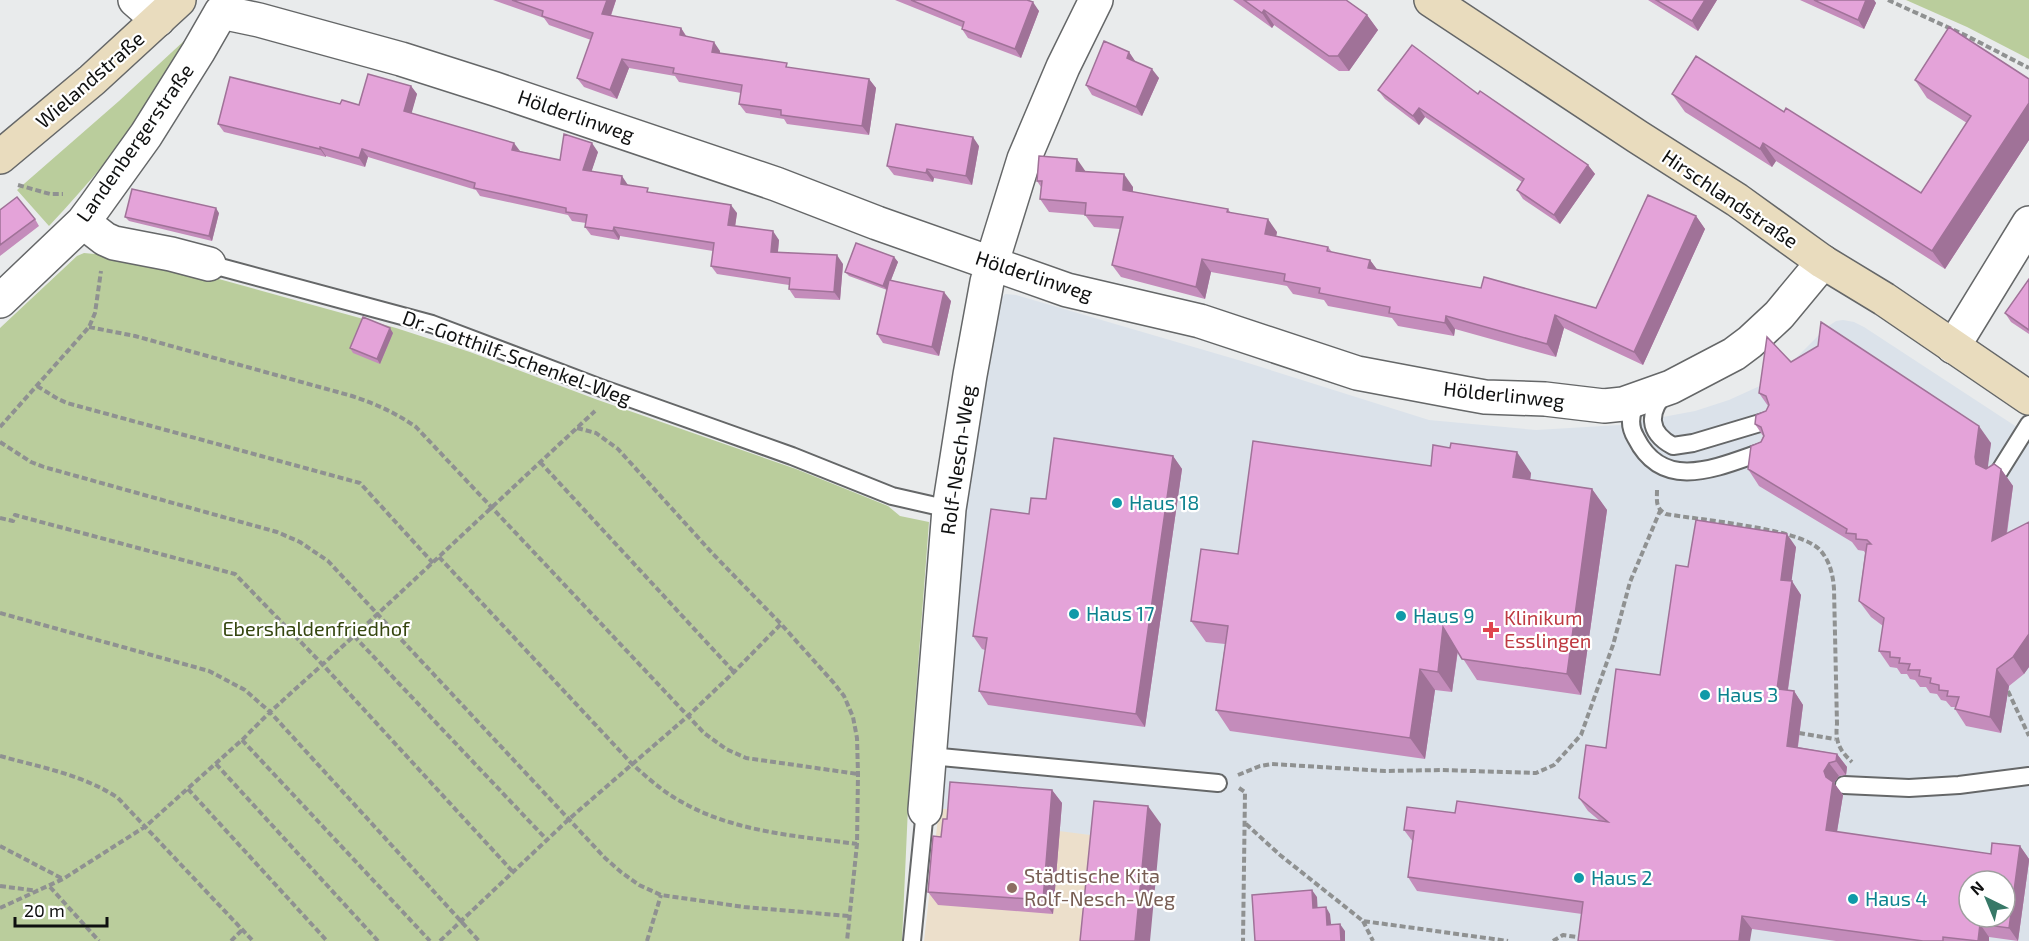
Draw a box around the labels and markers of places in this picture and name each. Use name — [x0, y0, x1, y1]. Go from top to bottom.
place label: Haus 18 — [1129, 490, 1199, 514]
marker: Haus 18 — [1110, 496, 1124, 510]
place label: Haus 17 — [1086, 601, 1155, 625]
place label: Haus 9 — [1413, 603, 1475, 627]
place label: Klinikum Esslingen — [1504, 605, 1591, 652]
marker: Haus 17 — [1067, 607, 1081, 621]
marker: Haus 9 — [1394, 609, 1408, 623]
marker: Klinikum Esslingen — [1482, 621, 1500, 639]
place label: Haus 3 — [1717, 682, 1778, 706]
marker: Haus 3 — [1698, 688, 1712, 702]
place label: Städtische Kita Rolf-Nesch-Weg — [1024, 863, 1175, 910]
place label: Haus 2 — [1591, 865, 1653, 889]
marker: Haus 2 — [1572, 871, 1586, 885]
marker: Städtische Kita Rolf-Nesch-Weg — [1005, 881, 1019, 895]
place label: Haus 4 — [1865, 886, 1928, 910]
marker: Haus 4 — [1846, 892, 1860, 906]

